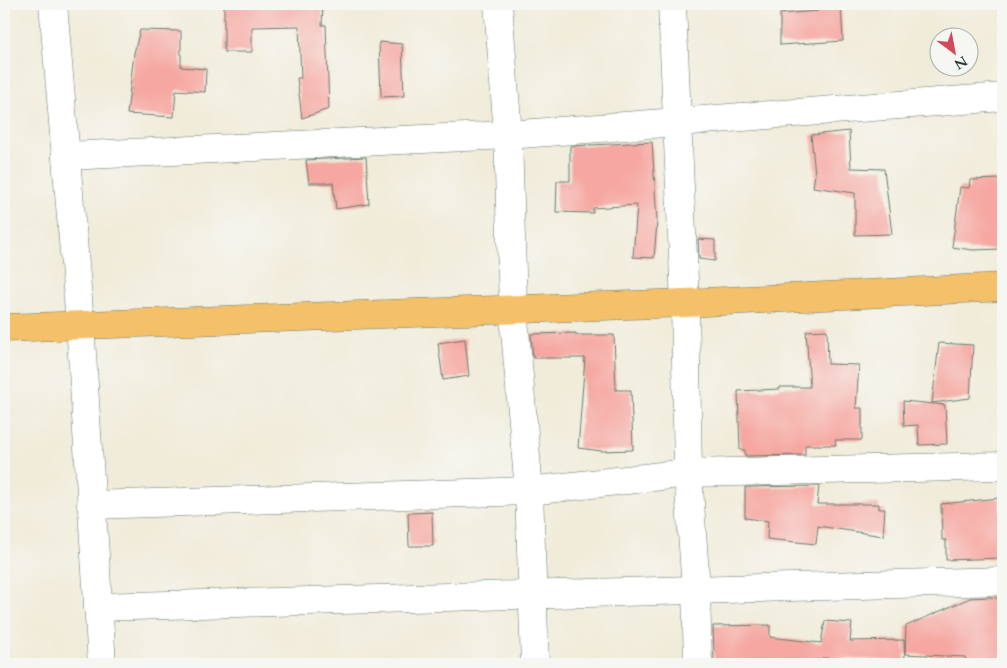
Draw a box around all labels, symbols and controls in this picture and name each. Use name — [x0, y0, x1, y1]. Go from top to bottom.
north arrow — [930, 28, 980, 78]
text: N — [950, 51, 971, 74]

